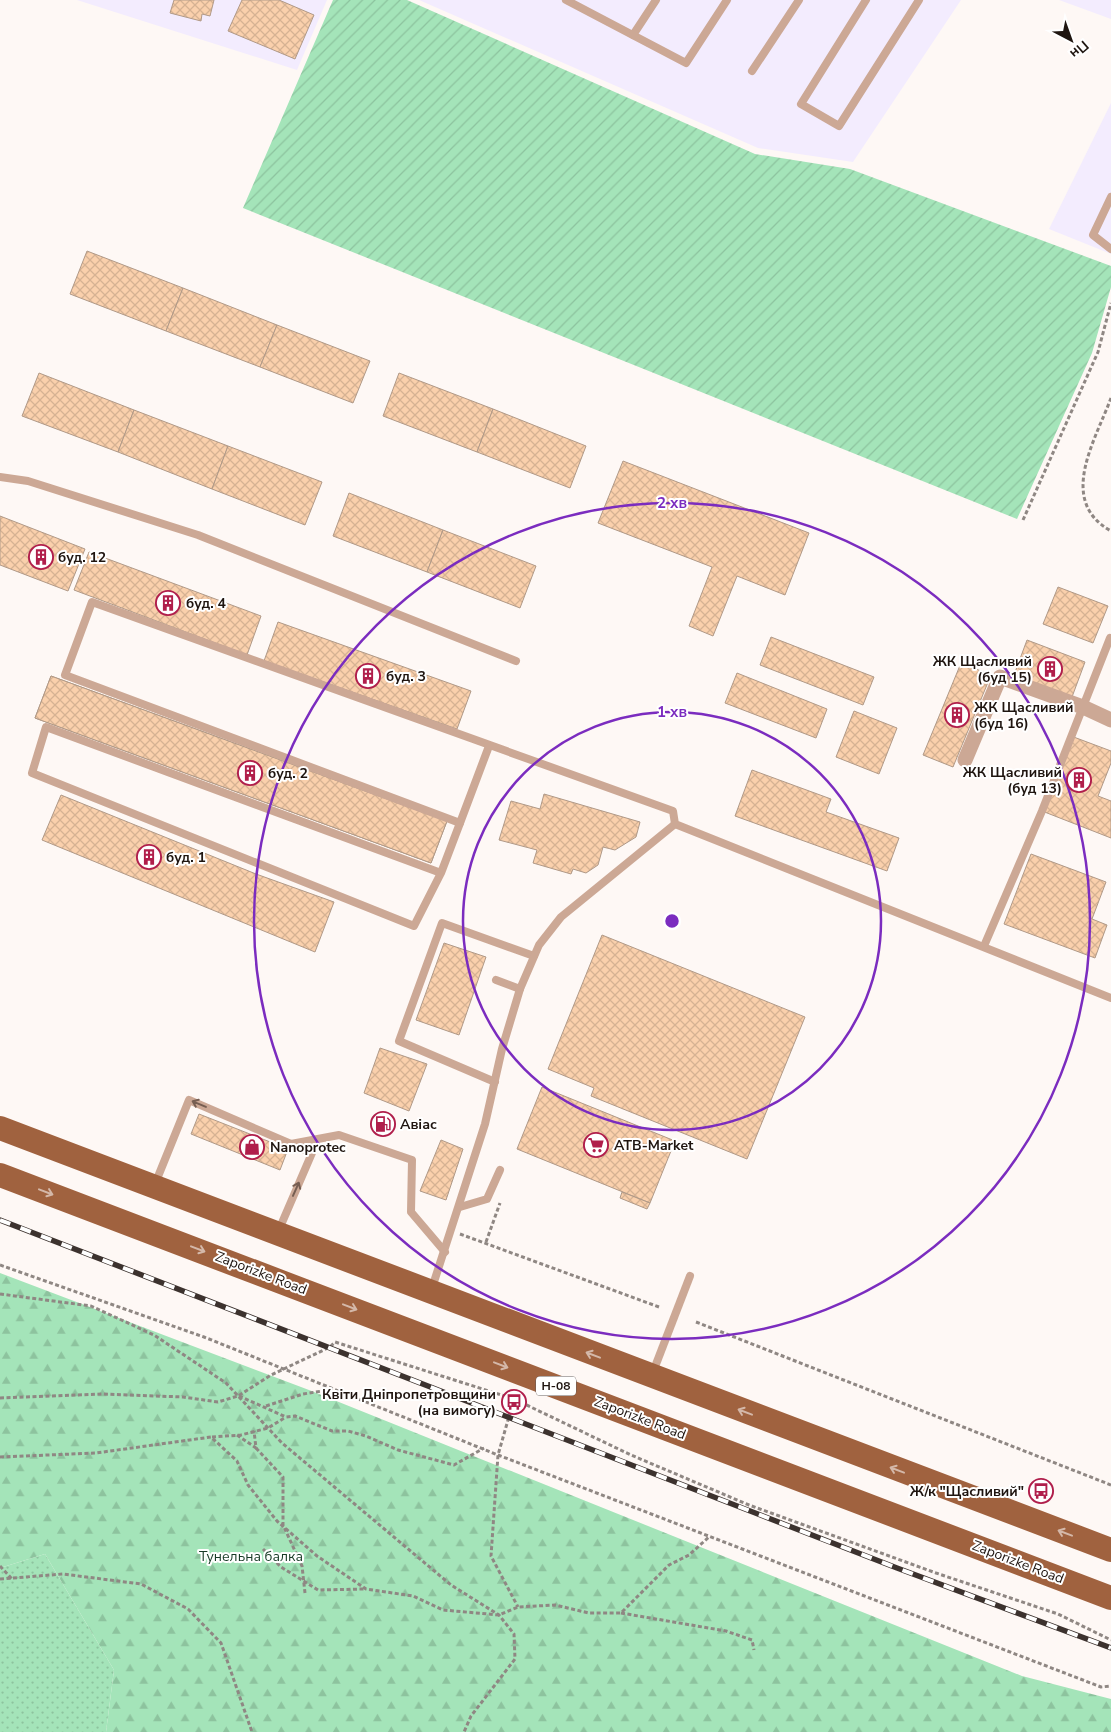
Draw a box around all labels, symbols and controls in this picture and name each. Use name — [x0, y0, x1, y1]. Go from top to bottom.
north arrow — [1046, 15, 1096, 65]
text: Пн — [1066, 36, 1093, 63]
text: 2 хв — [657, 493, 687, 513]
building icon: буд. 12 — [28, 544, 54, 570]
place label: буд. 12 — [58, 548, 106, 567]
building icon: буд. 4 — [155, 590, 181, 616]
place label: буд. 4 — [186, 594, 226, 613]
place label: ЖК Щасливий (буд 15) — [933, 652, 1032, 687]
building icon: ЖК Щасливий (буд 15) — [1037, 656, 1063, 682]
building icon: буд. 3 — [355, 663, 381, 689]
place label: буд. 3 — [386, 667, 426, 686]
place label: ЖК Щасливий (буд 16) — [974, 698, 1073, 733]
text: 1 хв — [657, 702, 687, 722]
building icon: ЖК Щасливий (буд 16) — [944, 702, 970, 728]
building icon: буд. 2 — [237, 760, 263, 786]
place label: ЖК Щасливий (буд 13) — [963, 763, 1062, 798]
place label: буд. 2 — [268, 764, 308, 783]
building icon: ЖК Щасливий (буд 13) — [1066, 767, 1092, 793]
building icon: буд. 1 — [136, 844, 162, 870]
place label: буд. 1 — [166, 848, 206, 867]
centre of rings — [663, 912, 681, 930]
one-way arrow — [192, 1099, 207, 1108]
fuel station icon: Авіас — [370, 1111, 396, 1137]
place label: Авіас — [400, 1115, 437, 1134]
supermarket icon: ATB-Market — [583, 1132, 609, 1158]
shop icon: Nanoprotec — [239, 1134, 265, 1160]
place label: ATB-Market — [614, 1136, 694, 1155]
place label: Nanoprotec — [270, 1138, 346, 1157]
one-way arrow — [292, 1182, 302, 1197]
one-way arrow — [37, 1188, 53, 1197]
one-way arrow — [189, 1245, 205, 1254]
street label: Zaporizke Road — [212, 1247, 310, 1299]
one-way arrow — [341, 1303, 357, 1312]
one-way arrow — [586, 1349, 601, 1359]
one-way arrow — [493, 1361, 509, 1370]
road number: Н-08 — [536, 1376, 576, 1395]
place label: Квіти Дніпропетровщини (на вимогу) — [322, 1385, 496, 1420]
bus stop icon: Квіти Дніпропетровщини (на вимогу) — [501, 1389, 527, 1415]
street label: Zaporizke Road — [591, 1392, 689, 1444]
one-way arrow — [738, 1407, 753, 1416]
one-way arrow — [890, 1464, 905, 1474]
bus stop icon: Ж/к "Щасливий" — [1028, 1478, 1054, 1504]
place label: Ж/к "Щасливий" — [910, 1482, 1024, 1501]
one-way arrow — [1058, 1528, 1074, 1537]
street label: Zaporizke Road — [969, 1536, 1067, 1588]
park label: Тунельна балка — [199, 1547, 303, 1566]

